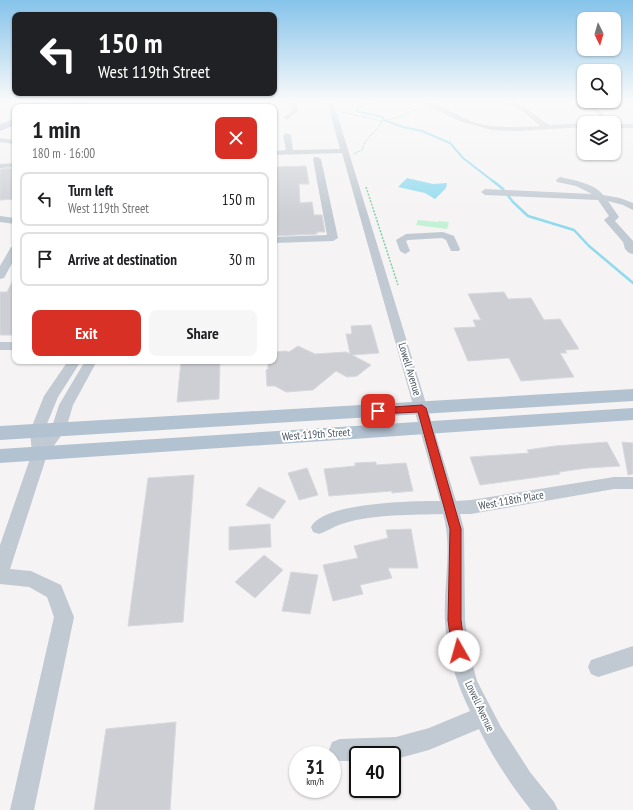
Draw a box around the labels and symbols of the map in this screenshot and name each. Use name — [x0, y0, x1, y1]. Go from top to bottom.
north arrow — [577, 12, 621, 56]
street label: Lowell Avenue — [395, 341, 425, 398]
pin — [361, 394, 395, 428]
street label: West 119th Street — [281, 425, 351, 443]
street label: West 118th Place — [477, 487, 545, 513]
position arrow — [438, 630, 480, 672]
street label: Lowell Avenue — [462, 678, 498, 734]
speed limit sign: 40 — [349, 746, 401, 798]

